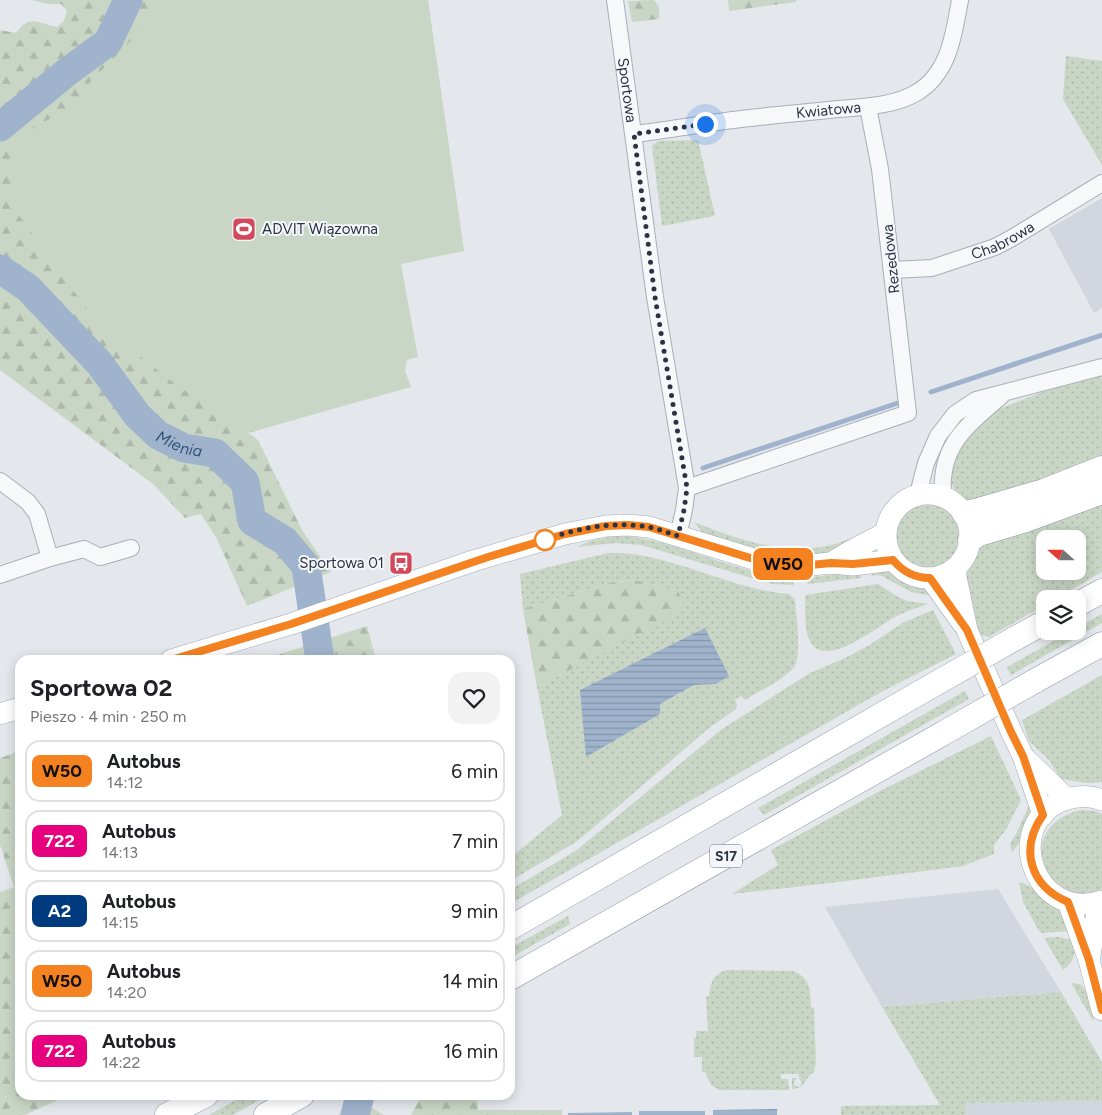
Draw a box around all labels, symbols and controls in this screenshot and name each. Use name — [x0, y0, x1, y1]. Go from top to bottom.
street label: Sportowa — [614, 57, 640, 124]
street label: Kwiatowa — [795, 98, 862, 122]
your location — [693, 112, 718, 137]
sports icon: ADVIT Wiązowna — [231, 216, 257, 242]
street label: Chabrowa — [969, 218, 1038, 263]
place label: ADVIT Wiązowna — [262, 220, 378, 238]
street label: Rezedowa — [878, 223, 904, 295]
water label: Mienia — [153, 427, 204, 461]
unlabelled marker — [534, 529, 556, 551]
north arrow — [1036, 530, 1086, 580]
map controls — [1036, 530, 1086, 640]
line badge: W50 — [754, 548, 812, 580]
bus stop icon: Sportowa 01 — [388, 550, 414, 576]
text: W50 — [763, 553, 803, 575]
place label: Sportowa 01 — [299, 554, 384, 572]
button: layers — [1036, 590, 1086, 640]
button: heart — [448, 672, 500, 724]
text: Sportowa 02 — [30, 673, 173, 702]
text: Pieszo · 4 min · 250 m — [30, 707, 186, 726]
text: Autobus — [107, 750, 181, 773]
text: W50 — [42, 760, 82, 782]
text: 6 min — [451, 760, 498, 783]
text: 14:12 — [107, 773, 143, 792]
text: Autobus — [102, 820, 176, 843]
text: 722 — [44, 830, 75, 852]
text: 7 min — [452, 830, 498, 853]
text: 14:13 — [102, 843, 138, 862]
road number: S17 — [710, 844, 742, 868]
text: Autobus — [102, 890, 176, 913]
text: A2 — [48, 900, 71, 922]
text: 9 min — [451, 900, 498, 923]
text: 14:15 — [102, 913, 138, 932]
text: Autobus — [107, 960, 181, 983]
text: W50 — [42, 970, 82, 992]
text: 14 min — [442, 970, 498, 993]
text: 14:20 — [107, 983, 147, 1002]
text: Autobus — [102, 1030, 176, 1053]
text: 722 — [44, 1040, 75, 1062]
text: 16 min — [444, 1040, 498, 1063]
text: 14:22 — [102, 1053, 140, 1072]

